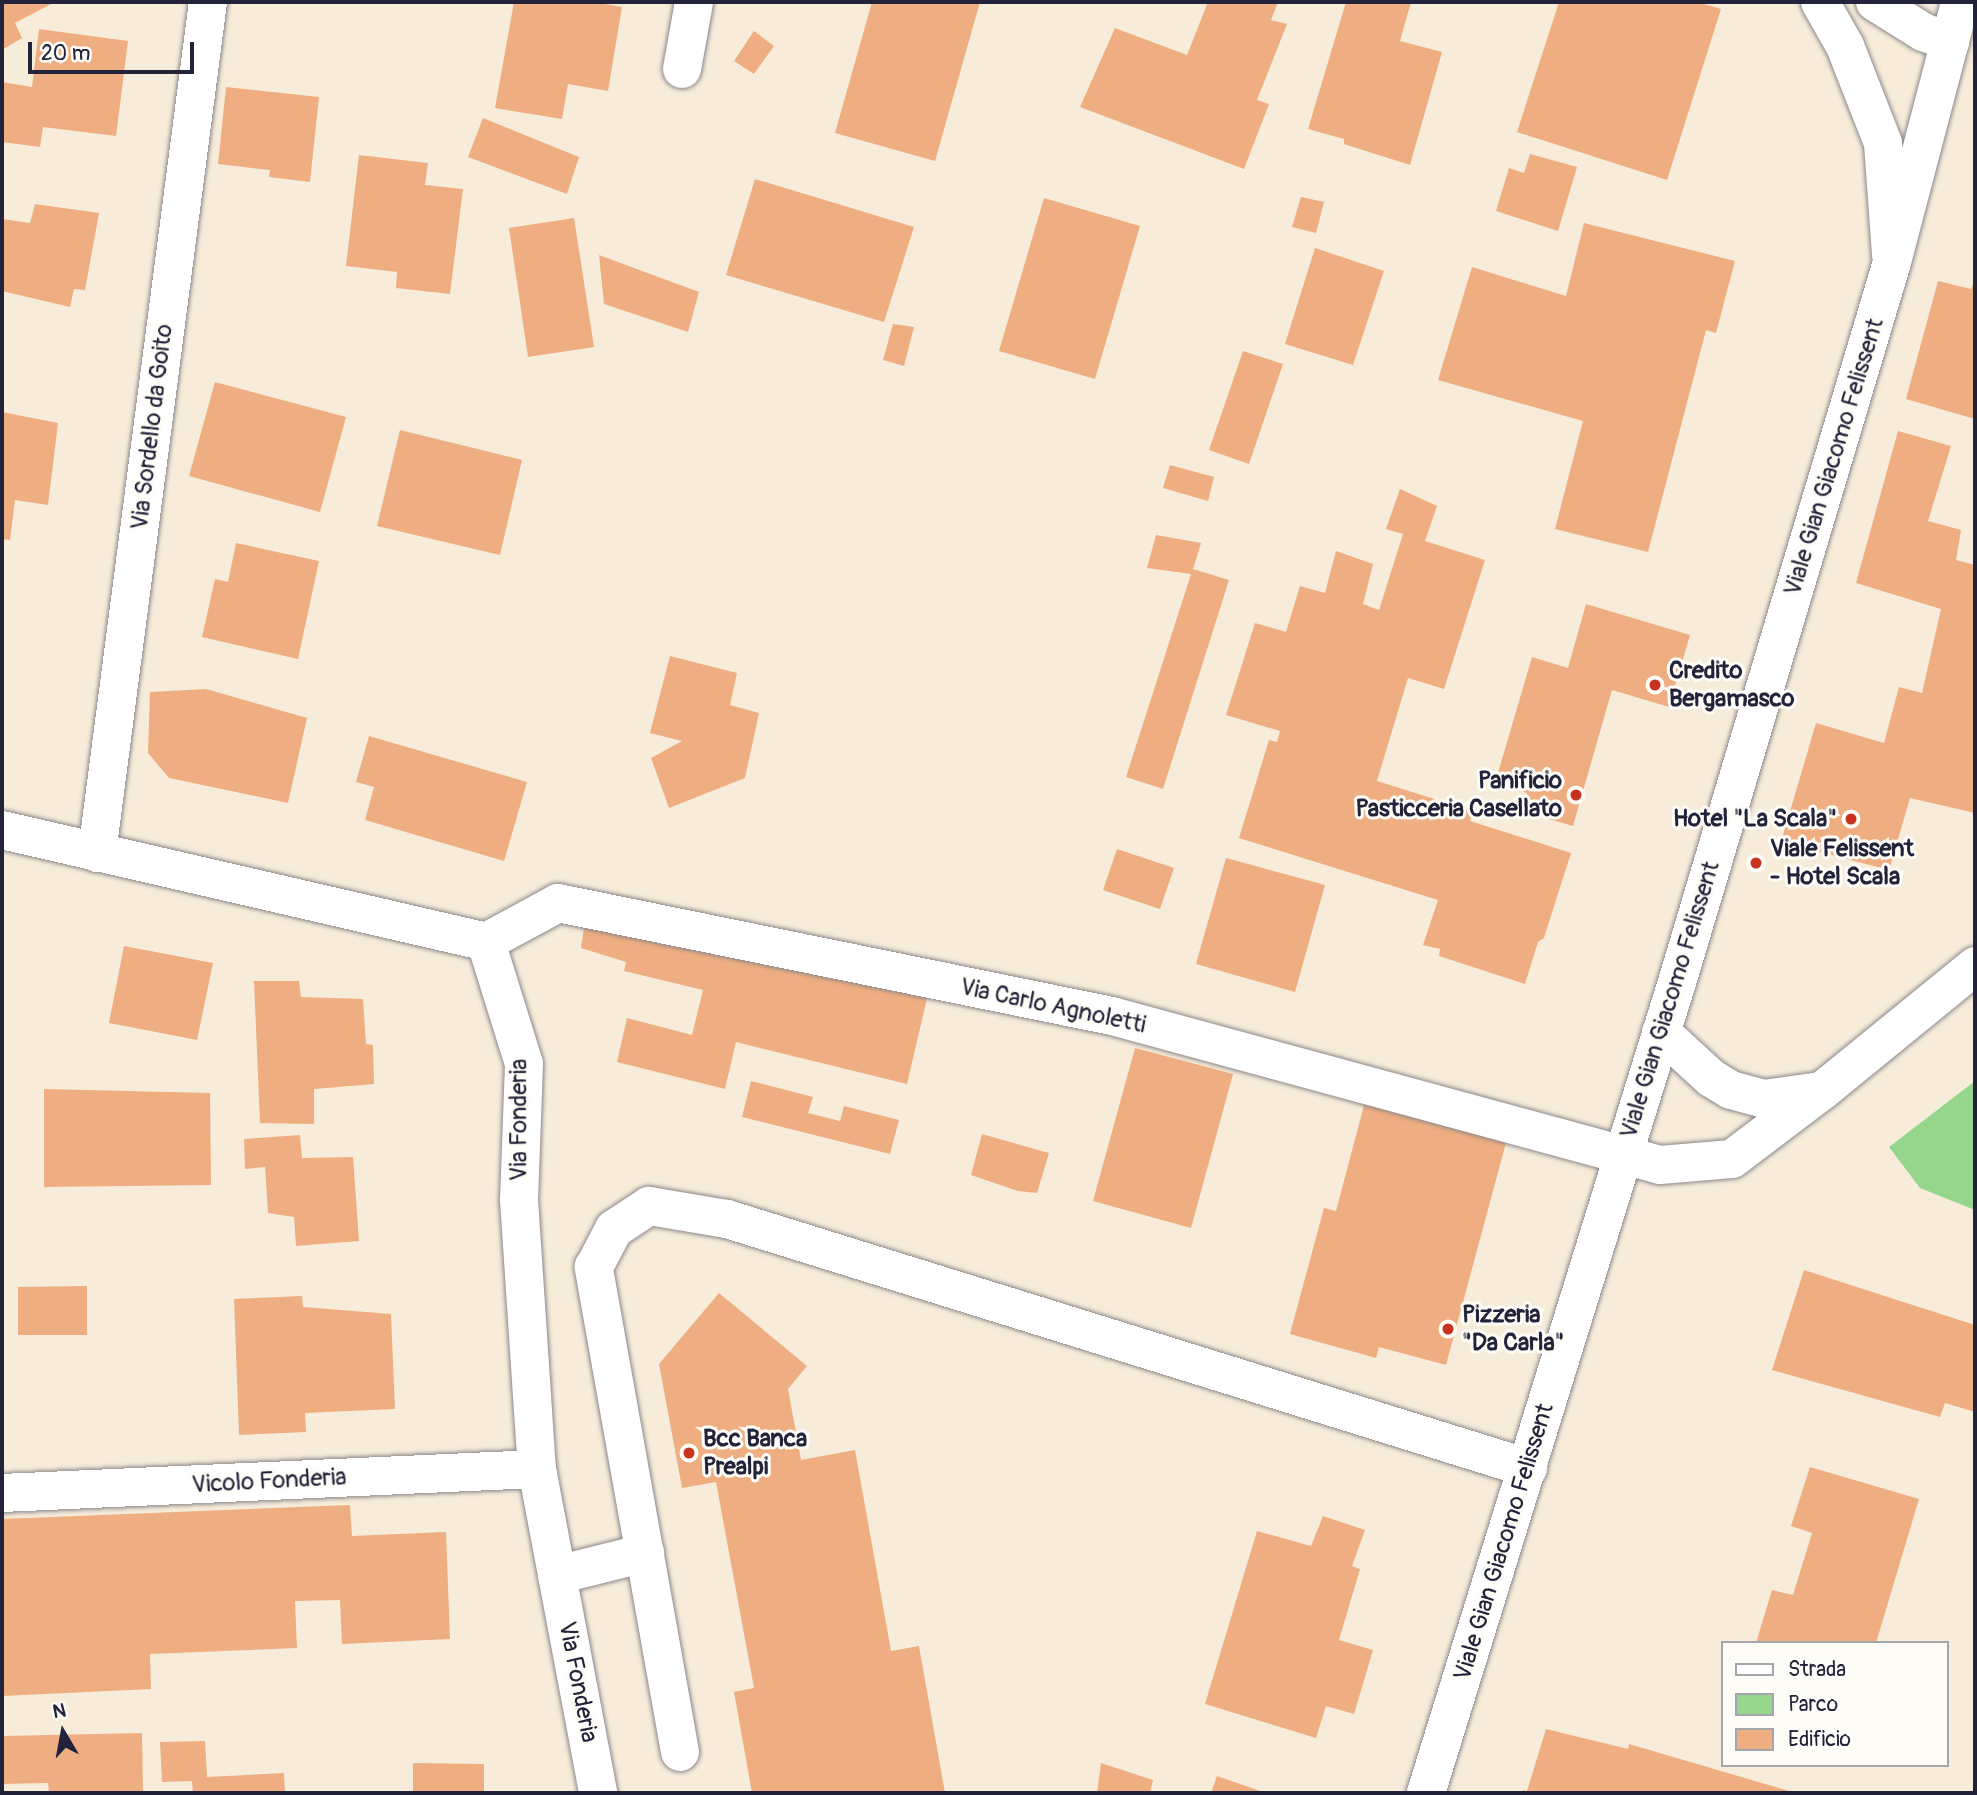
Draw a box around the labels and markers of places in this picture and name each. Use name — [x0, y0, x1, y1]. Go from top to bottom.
place label: Credito Bergamasco — [1669, 657, 1794, 713]
marker: Credito Bergamasco — [1647, 677, 1663, 693]
place label: Panificio Pasticceria Casellato — [1356, 767, 1562, 823]
marker: Panificio Pasticceria Casellato — [1568, 787, 1584, 803]
place label: Hotel "La Scala" — [1673, 805, 1837, 833]
marker: Hotel "La Scala" — [1843, 811, 1859, 827]
place label: Viale Felissent - Hotel Scala — [1770, 835, 1914, 891]
marker: Viale Felissent - Hotel Scala — [1748, 855, 1764, 871]
place label: Pizzeria "Da Carla" — [1462, 1301, 1564, 1357]
marker: Pizzeria "Da Carla" — [1440, 1321, 1456, 1337]
place label: Bcc Banca Prealpi — [703, 1425, 807, 1481]
marker: Bcc Banca Prealpi — [681, 1445, 697, 1461]

